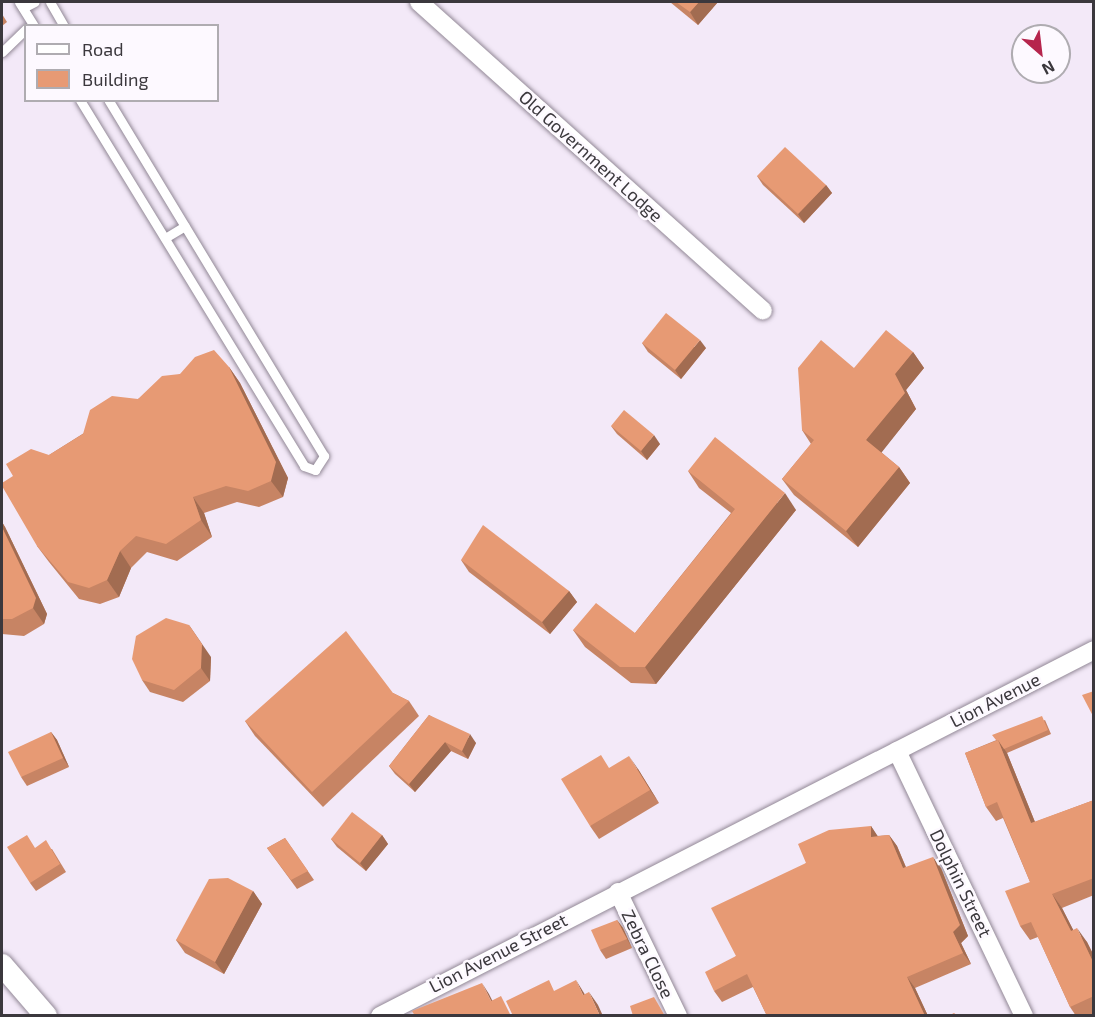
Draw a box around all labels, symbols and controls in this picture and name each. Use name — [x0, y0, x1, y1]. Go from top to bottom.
legend — [24, 24, 219, 102]
north arrow — [1011, 24, 1071, 84]
text: Road — [82, 38, 123, 60]
text: N — [1039, 57, 1058, 80]
text: Building — [82, 68, 149, 90]
street label: Old Government Lodge — [515, 86, 667, 226]
street label: Lion Avenue — [946, 668, 1044, 732]
street label: Dolphin Street — [926, 826, 996, 940]
street label: Zebra Close — [617, 906, 679, 1002]
street label: Lion Avenue Street — [425, 909, 571, 997]

